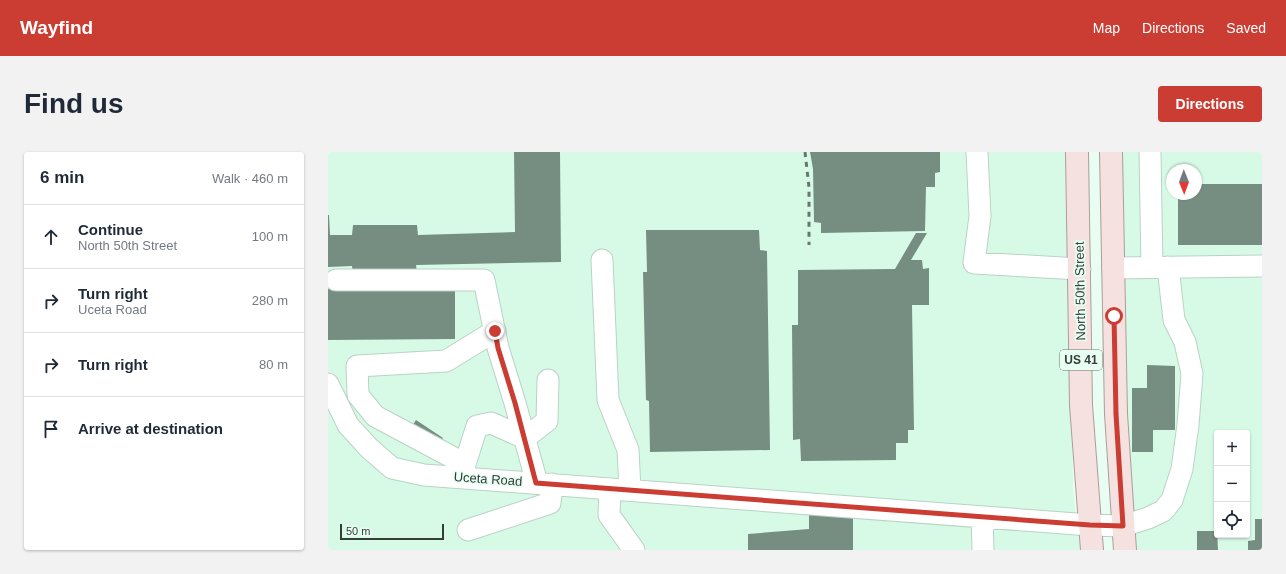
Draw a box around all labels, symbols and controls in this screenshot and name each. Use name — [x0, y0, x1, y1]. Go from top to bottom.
text: Wayfind — [20, 17, 93, 38]
text: Map — [1093, 20, 1120, 36]
text: Directions — [1142, 20, 1204, 36]
text: Saved — [1226, 20, 1266, 36]
button: Directions — [1158, 86, 1262, 122]
text: Find us — [24, 88, 124, 119]
north arrow — [1166, 164, 1202, 200]
text: 6 min — [40, 168, 84, 187]
text: Walk · 460 m — [212, 171, 288, 186]
text: Continue — [78, 221, 143, 238]
icon: ahead — [40, 226, 62, 248]
text: 100 m — [252, 229, 288, 244]
text: North 50th Street — [78, 238, 177, 253]
street label: North 50th Street — [1072, 241, 1088, 341]
text: Turn right — [78, 285, 148, 302]
icon: right — [40, 290, 62, 312]
text: 280 m — [252, 293, 288, 308]
text: Uceta Road — [78, 302, 147, 317]
route start — [1105, 307, 1123, 325]
route end — [486, 322, 504, 340]
road number: US 41 — [1060, 350, 1102, 370]
icon: right — [40, 354, 62, 376]
text: Turn right — [78, 356, 148, 373]
text: 80 m — [259, 357, 288, 372]
icon: arrive — [40, 418, 62, 440]
text: Arrive at destination — [78, 420, 223, 437]
map controls — [1214, 430, 1250, 538]
button: + — [1214, 430, 1250, 466]
button: − — [1214, 466, 1250, 502]
street label: Uceta Road — [453, 469, 523, 489]
button: locate — [1214, 502, 1250, 538]
scale bar — [340, 522, 444, 541]
text: 50 m — [346, 525, 370, 537]

